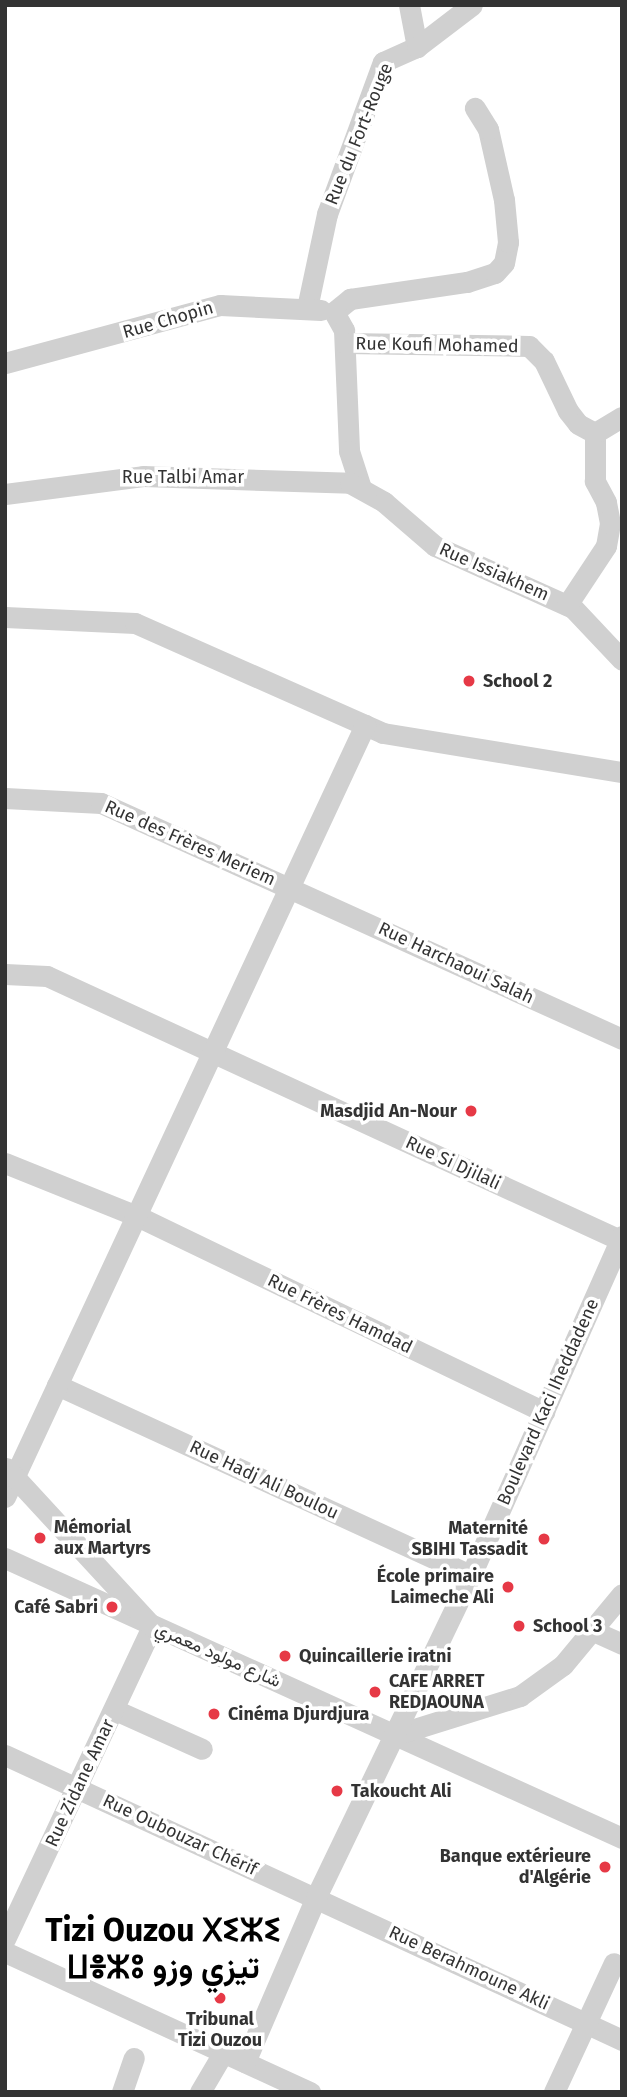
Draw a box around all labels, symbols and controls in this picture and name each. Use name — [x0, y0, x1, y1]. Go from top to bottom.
street label: Rue du Fort-Rouge — [321, 60, 397, 208]
street label: Rue Chopin — [120, 297, 216, 343]
street label: Rue Koufi Mohamed — [355, 333, 519, 357]
street label: Rue Talbi Amar — [122, 466, 244, 488]
street label: Rue Issiakhem — [436, 538, 552, 606]
place label: School 2 — [483, 670, 552, 692]
marker: School 2 — [461, 673, 477, 689]
street label: Rue des Frères Meriem — [101, 796, 279, 890]
street label: Rue Harchaoui Salah — [375, 917, 537, 1009]
place label: Masdjid An-Nour — [320, 1100, 457, 1122]
marker: Masdjid An-Nour — [463, 1103, 479, 1119]
street label: Rue Si Djilali — [402, 1132, 504, 1194]
street label: Rue Frères Hamdad — [264, 1270, 416, 1358]
street label: Boulevard Kaci Iheddadene — [493, 1295, 603, 1509]
street label: Rue Hadj Ali Boulou — [186, 1436, 342, 1524]
place label: Mémorial aux Martyrs — [54, 1517, 151, 1560]
place label: Maternité SBIHI Tassadit — [412, 1518, 528, 1560]
marker: Maternité SBIHI Tassadit — [534, 1529, 554, 1549]
marker: Mémorial aux Martyrs — [32, 1530, 48, 1546]
place label: École primaire Laimeche Ali — [377, 1566, 494, 1608]
marker: École primaire Laimeche Ali — [500, 1579, 516, 1595]
place label: Café Sabri — [14, 1596, 98, 1618]
marker: Café Sabri — [104, 1599, 120, 1615]
place label: School 3 — [533, 1615, 602, 1637]
street label: شارع مولود معمري — [152, 1618, 284, 1692]
marker: School 3 — [511, 1618, 527, 1634]
place label: Quincaillerie iratni — [299, 1645, 452, 1667]
marker: Quincaillerie iratni — [277, 1648, 293, 1664]
place label: CAFE ARRET REDJAOUNA — [389, 1671, 484, 1714]
marker: CAFE ARRET REDJAOUNA — [367, 1684, 383, 1700]
place label: Cinéma Djurdjura — [228, 1703, 369, 1725]
marker: Cinéma Djurdjura — [206, 1706, 222, 1722]
street label: Rue Zidane Amar — [41, 1716, 119, 1850]
place label: Takoucht Ali — [351, 1780, 451, 1802]
marker: Takoucht Ali — [329, 1783, 345, 1799]
street label: Rue Oubouzar Chérif — [99, 1790, 261, 1880]
place label: Banque extérieure d'Algérie — [440, 1846, 591, 1888]
marker: Banque extérieure d'Algérie — [597, 1859, 613, 1875]
district label: Tizi Ouzou ⵝⵉⵣⵉ ⵡⴻⵣⵓ تيزي وزو — [45, 1912, 281, 1987]
street label: Rue Berahmoune Akli — [385, 1921, 553, 2015]
marker: Tribunal Tizi Ouzou — [212, 1990, 228, 2006]
place label: Tribunal Tizi Ouzou — [178, 2009, 262, 2052]

